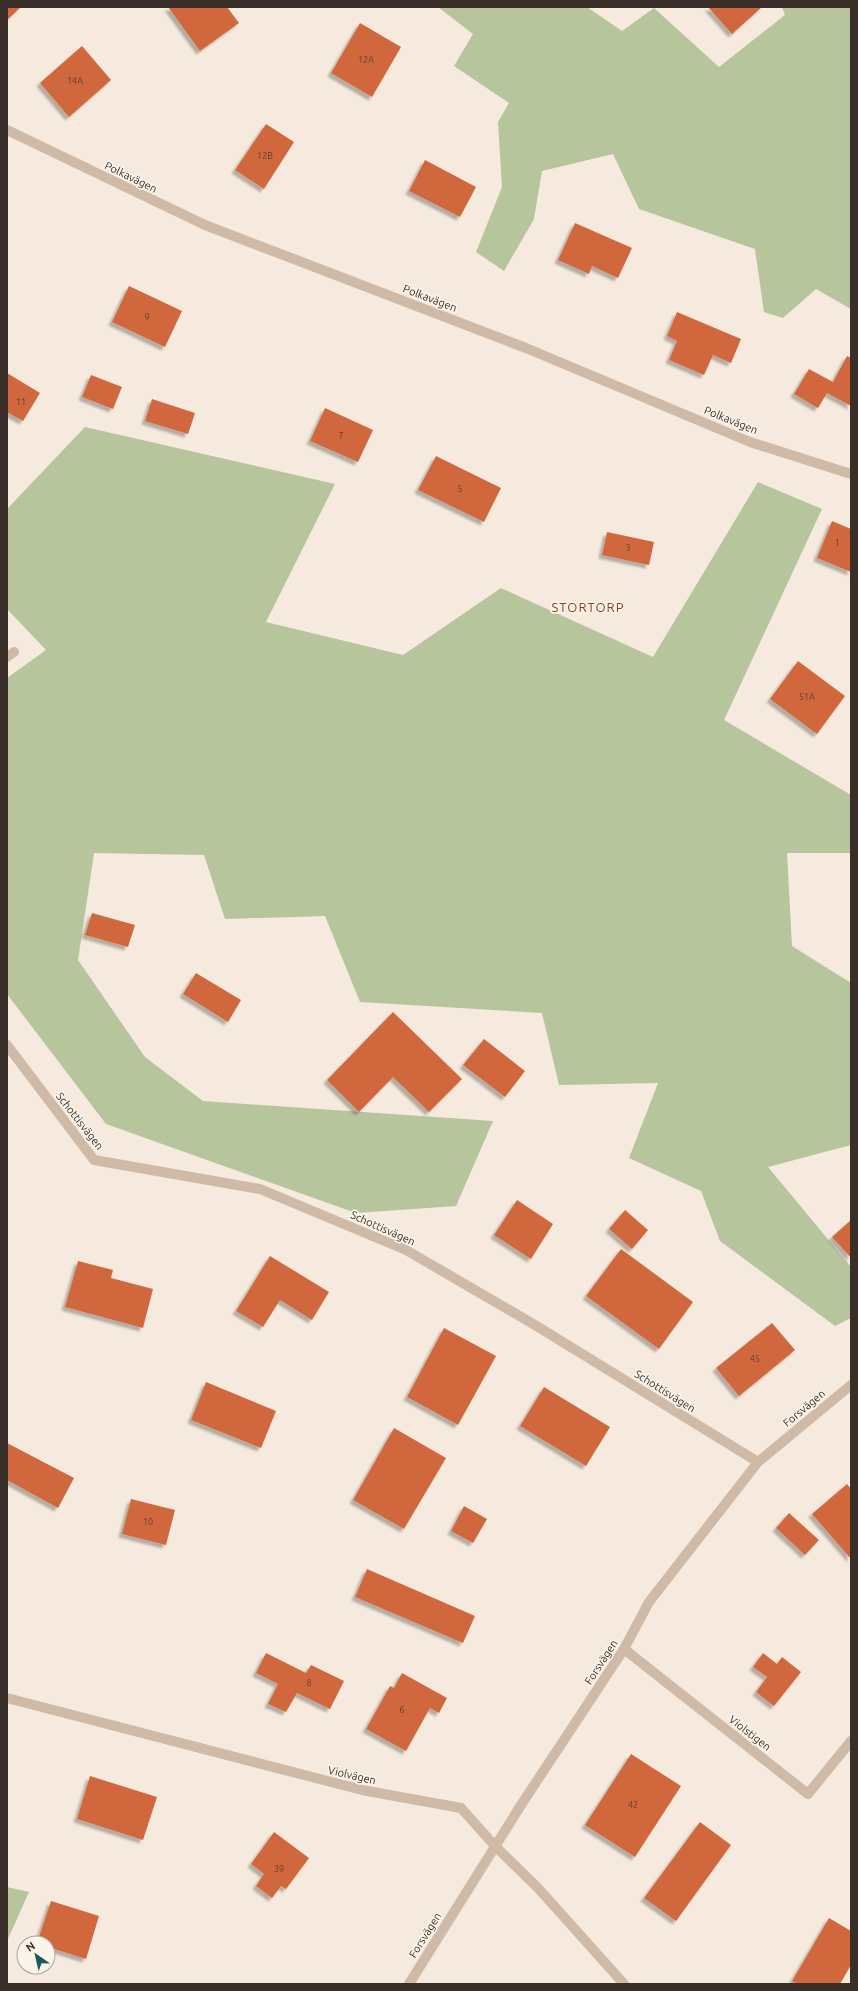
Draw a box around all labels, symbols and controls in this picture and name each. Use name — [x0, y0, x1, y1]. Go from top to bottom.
house number: 12A — [358, 55, 374, 65]
house number: 14A — [67, 76, 83, 86]
house number: 12B — [257, 151, 273, 161]
street label: Polkavägen — [103, 159, 159, 195]
street label: Polkavägen — [401, 282, 459, 314]
house number: 9 — [144, 312, 150, 322]
house number: 11 — [16, 397, 26, 407]
street label: Polkavägen — [702, 404, 760, 436]
house number: 7 — [338, 431, 344, 441]
house number: 5 — [457, 484, 463, 494]
house number: 1 — [834, 538, 840, 548]
house number: 3 — [625, 543, 631, 553]
district label: STORTORP — [552, 600, 624, 614]
house number: 51A — [799, 692, 815, 702]
street label: Schottisvägen — [54, 1090, 106, 1152]
street label: Schottisvägen — [349, 1208, 417, 1248]
house number: 45 — [750, 1354, 760, 1364]
street label: Schottisvägen — [632, 1368, 698, 1414]
street label: Forsvägen — [781, 1387, 827, 1429]
house number: 10 — [143, 1517, 153, 1527]
street label: Forsvägen — [582, 1637, 620, 1687]
house number: 8 — [306, 1678, 312, 1688]
house number: 6 — [399, 1705, 405, 1715]
street label: Violstigen — [727, 1713, 773, 1753]
street label: Violvägen — [327, 1764, 377, 1786]
house number: 42 — [628, 1800, 638, 1810]
house number: 39 — [274, 1864, 284, 1874]
street label: Forsvägen — [406, 1910, 444, 1960]
north arrow — [16, 1935, 56, 1975]
text: N — [24, 1939, 37, 1954]

